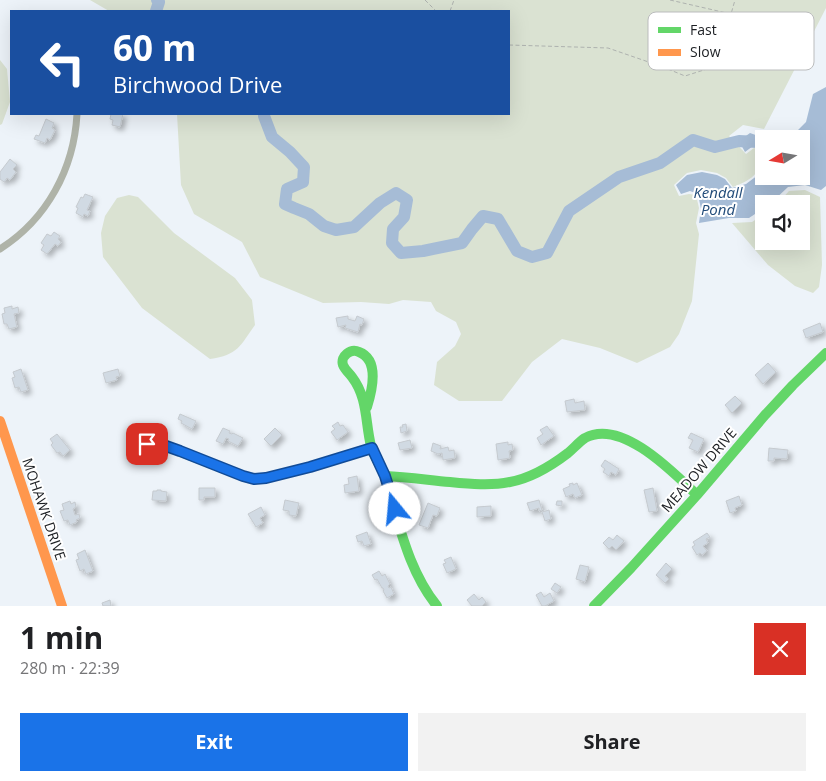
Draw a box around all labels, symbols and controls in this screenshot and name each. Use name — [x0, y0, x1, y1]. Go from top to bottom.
legend — [648, 12, 814, 70]
text: Fast — [690, 20, 717, 39]
text: 60 m — [113, 24, 196, 71]
icon: left — [30, 30, 95, 95]
text: Slow — [690, 42, 721, 61]
text: Birchwood Drive — [113, 69, 282, 99]
north arrow — [755, 130, 810, 185]
map controls — [755, 130, 810, 250]
water label: Kendall Pond — [693, 182, 744, 219]
button: sound — [755, 195, 810, 250]
pin — [126, 423, 168, 465]
street label: MEADOW DRIVE — [657, 424, 740, 516]
icon: arrive — [133, 430, 161, 458]
street label: MOHAWK DRIVE — [18, 455, 71, 562]
position arrow — [368, 482, 420, 534]
text: 1 min — [20, 617, 103, 658]
button: close — [754, 623, 806, 675]
text: 280 m · 22:39 — [20, 657, 120, 679]
button: Exit — [20, 713, 408, 771]
button: Share — [418, 713, 806, 771]

